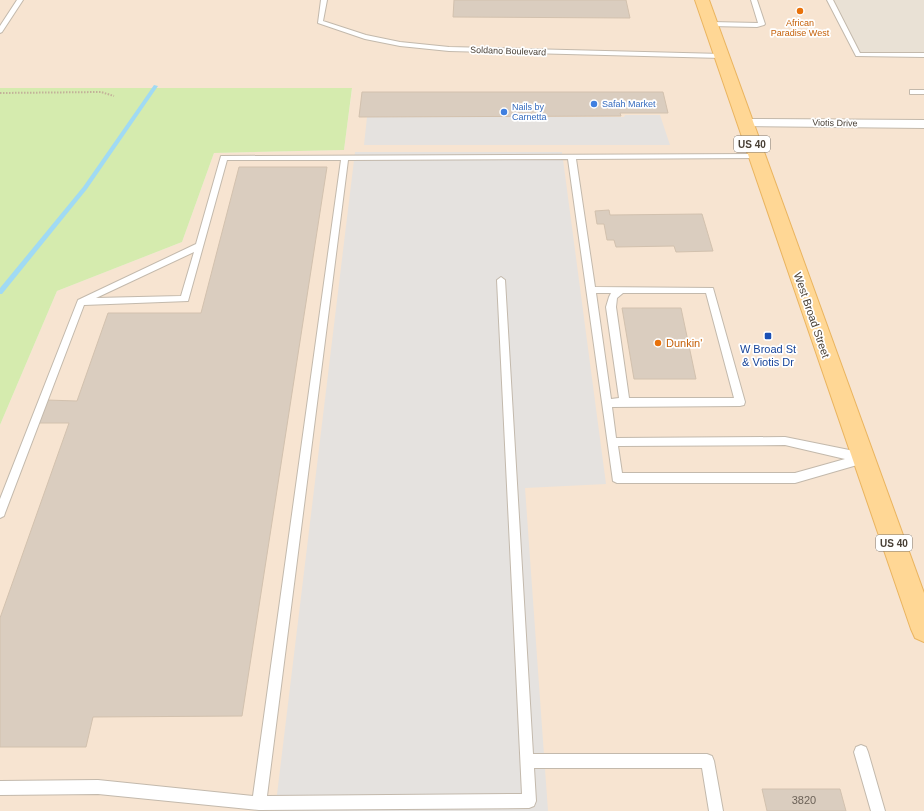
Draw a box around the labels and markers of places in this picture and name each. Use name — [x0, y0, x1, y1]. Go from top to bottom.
marker: African Paradise West — [795, 6, 805, 16]
place label: African Paradise West — [771, 18, 830, 38]
marker: Safah Market — [589, 99, 599, 109]
place label: Safah Market — [602, 99, 656, 109]
place label: Nails by Carnetta — [512, 102, 547, 122]
marker: Nails by Carnetta — [499, 107, 509, 117]
marker: W Broad St & Viotis Dr — [763, 331, 773, 341]
place label: Dunkin' — [666, 337, 702, 349]
marker: Dunkin' — [653, 338, 663, 348]
place label: W Broad St & Viotis Dr — [740, 343, 796, 368]

